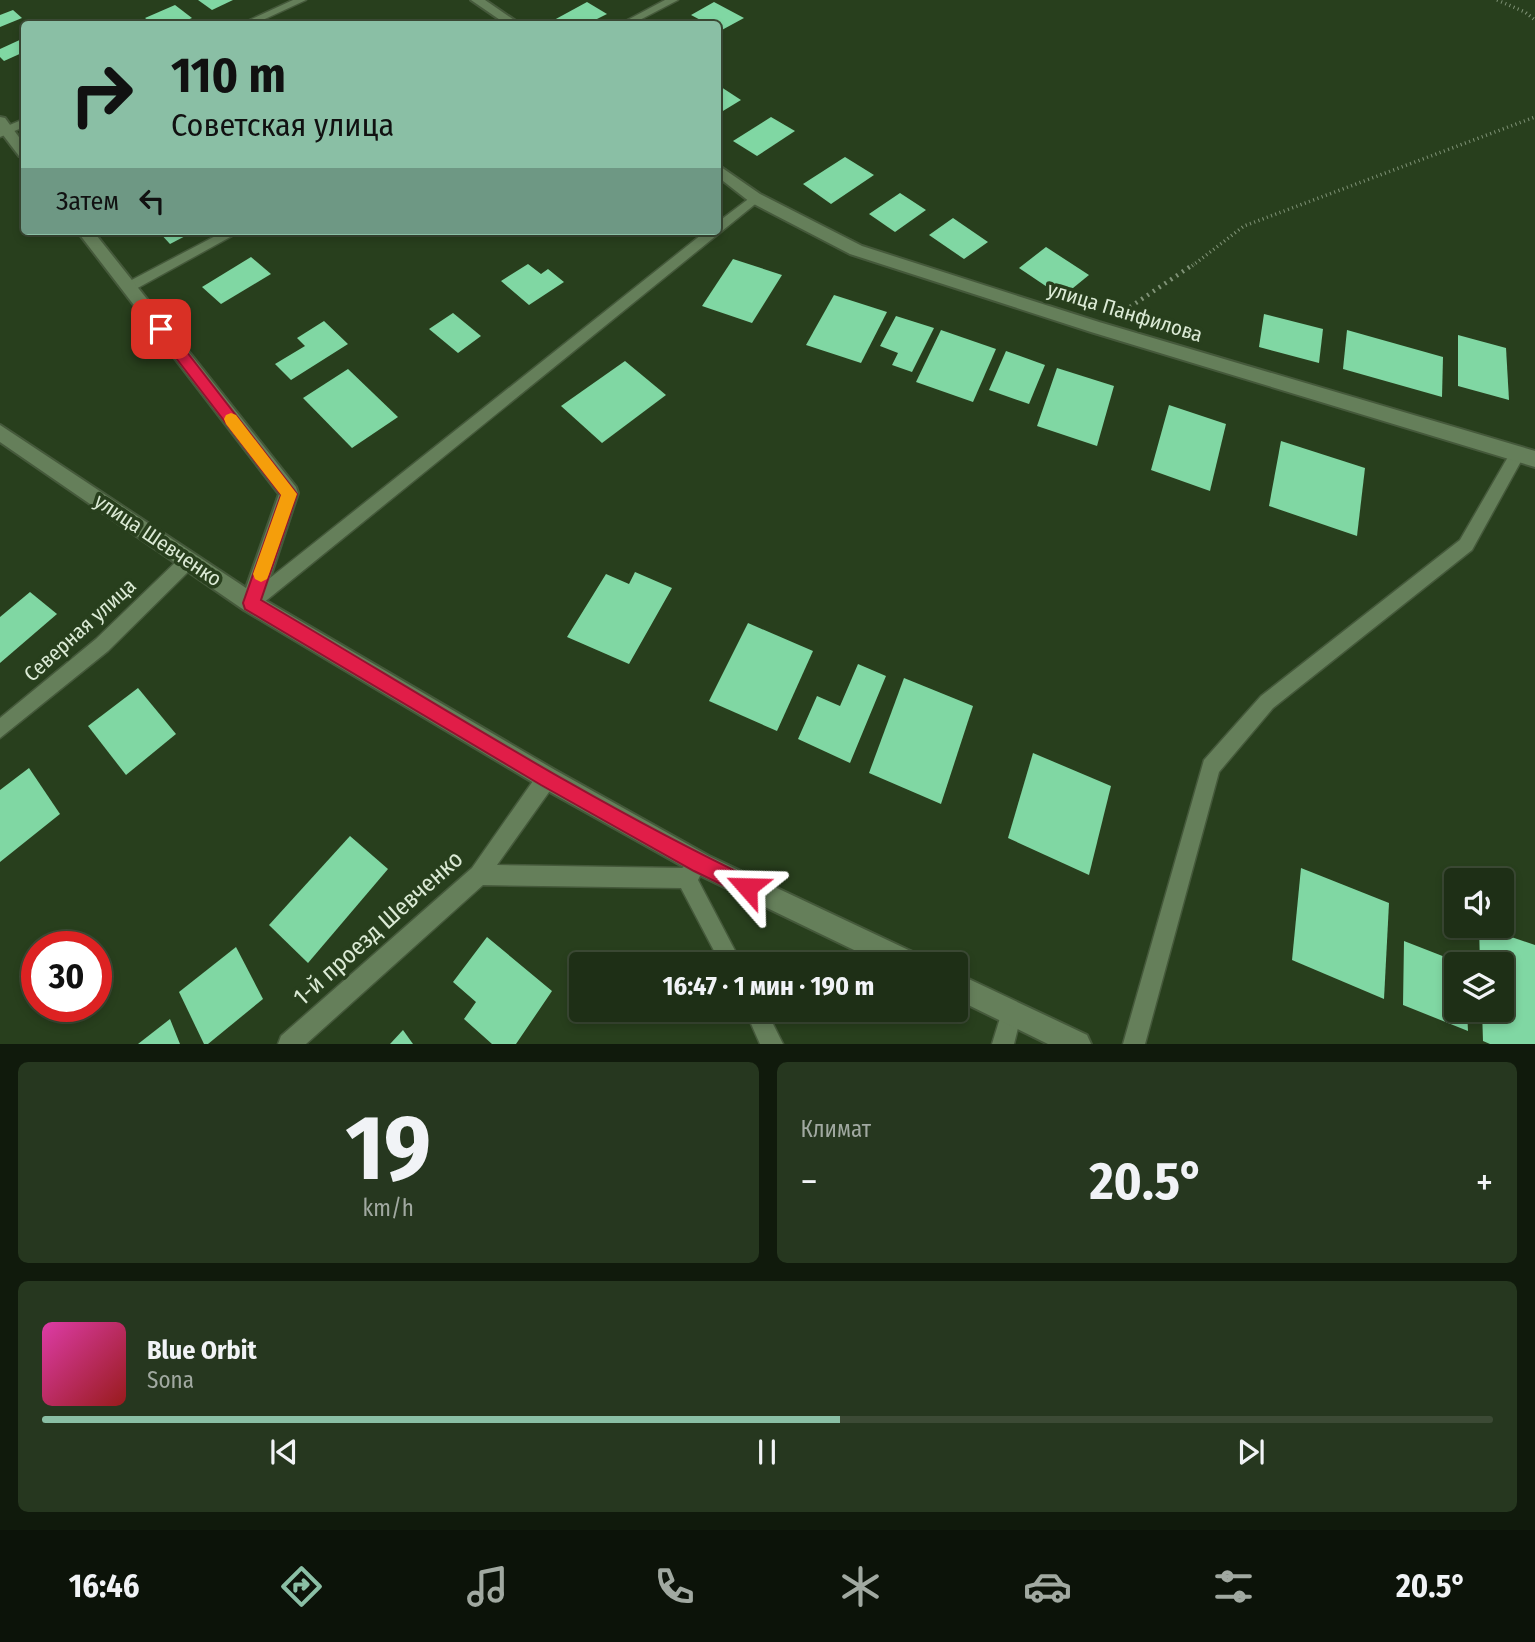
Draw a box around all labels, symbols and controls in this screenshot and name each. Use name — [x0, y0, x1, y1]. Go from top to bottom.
text: 110 m — [171, 46, 286, 105]
icon: right — [56, 49, 147, 140]
text: Советская улица — [171, 106, 394, 144]
icon: left — [133, 182, 171, 220]
text: Затем — [56, 186, 119, 217]
street label: улица Панфилова — [1044, 276, 1206, 348]
pin — [131, 299, 191, 359]
icon: arrive — [142, 310, 180, 348]
street label: улица Шевченко — [89, 488, 227, 592]
street label: Северная улица — [19, 573, 141, 687]
street label: 1-й проезд Шевченко — [288, 845, 468, 1011]
position arrow — [710, 850, 784, 924]
map controls — [1444, 868, 1514, 1022]
button: sound — [1444, 868, 1514, 938]
speed limit sign: 30 — [21, 931, 112, 1022]
button: layers — [1444, 952, 1514, 1022]
text: 16:47 · 1 мин · 190 m — [663, 971, 874, 1002]
text: 19 — [345, 1094, 431, 1203]
text: Климат — [801, 1115, 871, 1143]
text: 20.5° — [1090, 1150, 1204, 1213]
text: − — [801, 1159, 818, 1205]
text: + — [1476, 1159, 1493, 1205]
text: km/h — [363, 1194, 414, 1222]
text: Blue Orbit — [147, 1335, 257, 1366]
text: Sona — [147, 1366, 194, 1394]
icon: previous — [265, 1433, 303, 1471]
icon: pause — [748, 1433, 786, 1471]
icon: next — [1232, 1433, 1270, 1471]
icon: directions — [277, 1562, 326, 1611]
icon: music — [463, 1562, 512, 1611]
icon: phone — [650, 1562, 699, 1611]
icon: climate — [836, 1562, 885, 1611]
icon: car — [1023, 1562, 1072, 1611]
icon: filters — [1209, 1562, 1258, 1611]
text: 16:46 — [69, 1567, 139, 1605]
text: 20.5° — [1396, 1567, 1466, 1605]

